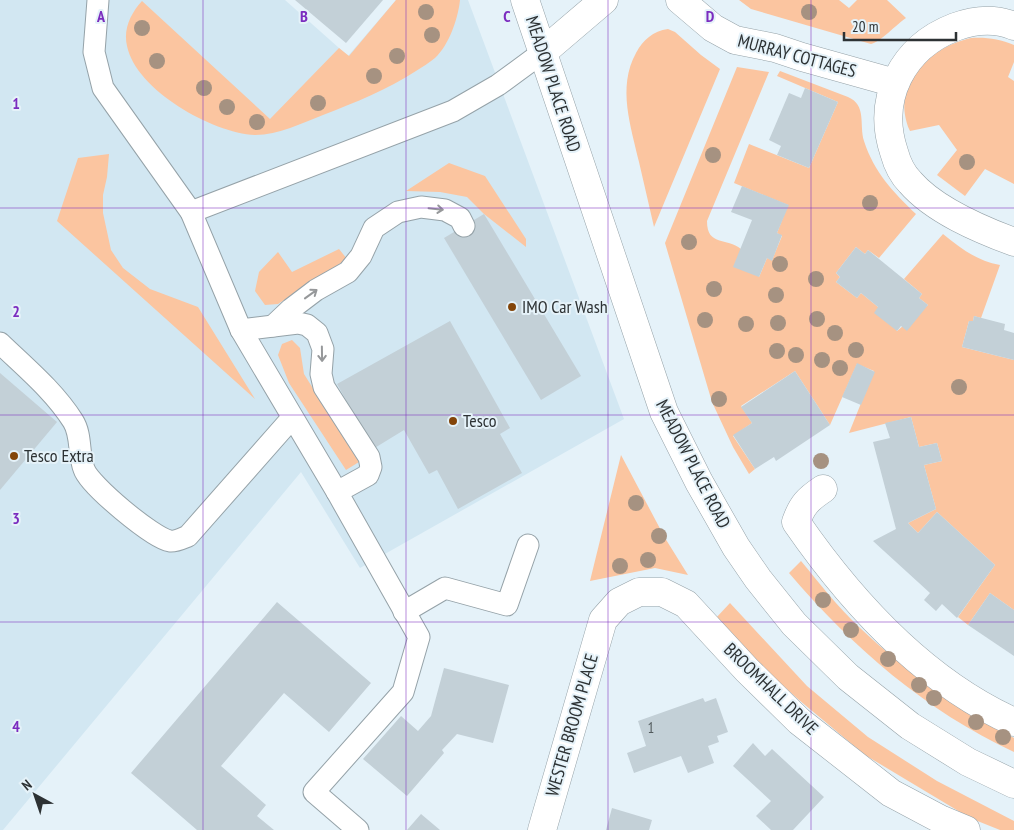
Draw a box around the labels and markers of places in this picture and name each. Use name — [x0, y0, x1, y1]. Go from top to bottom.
place label: IMO Car Wash — [522, 295, 608, 318]
marker: IMO Car Wash — [506, 301, 518, 313]
place label: Tesco — [463, 409, 497, 432]
marker: Tesco — [447, 415, 459, 427]
place label: Tesco Extra — [24, 444, 94, 467]
marker: Tesco Extra — [8, 450, 20, 462]

